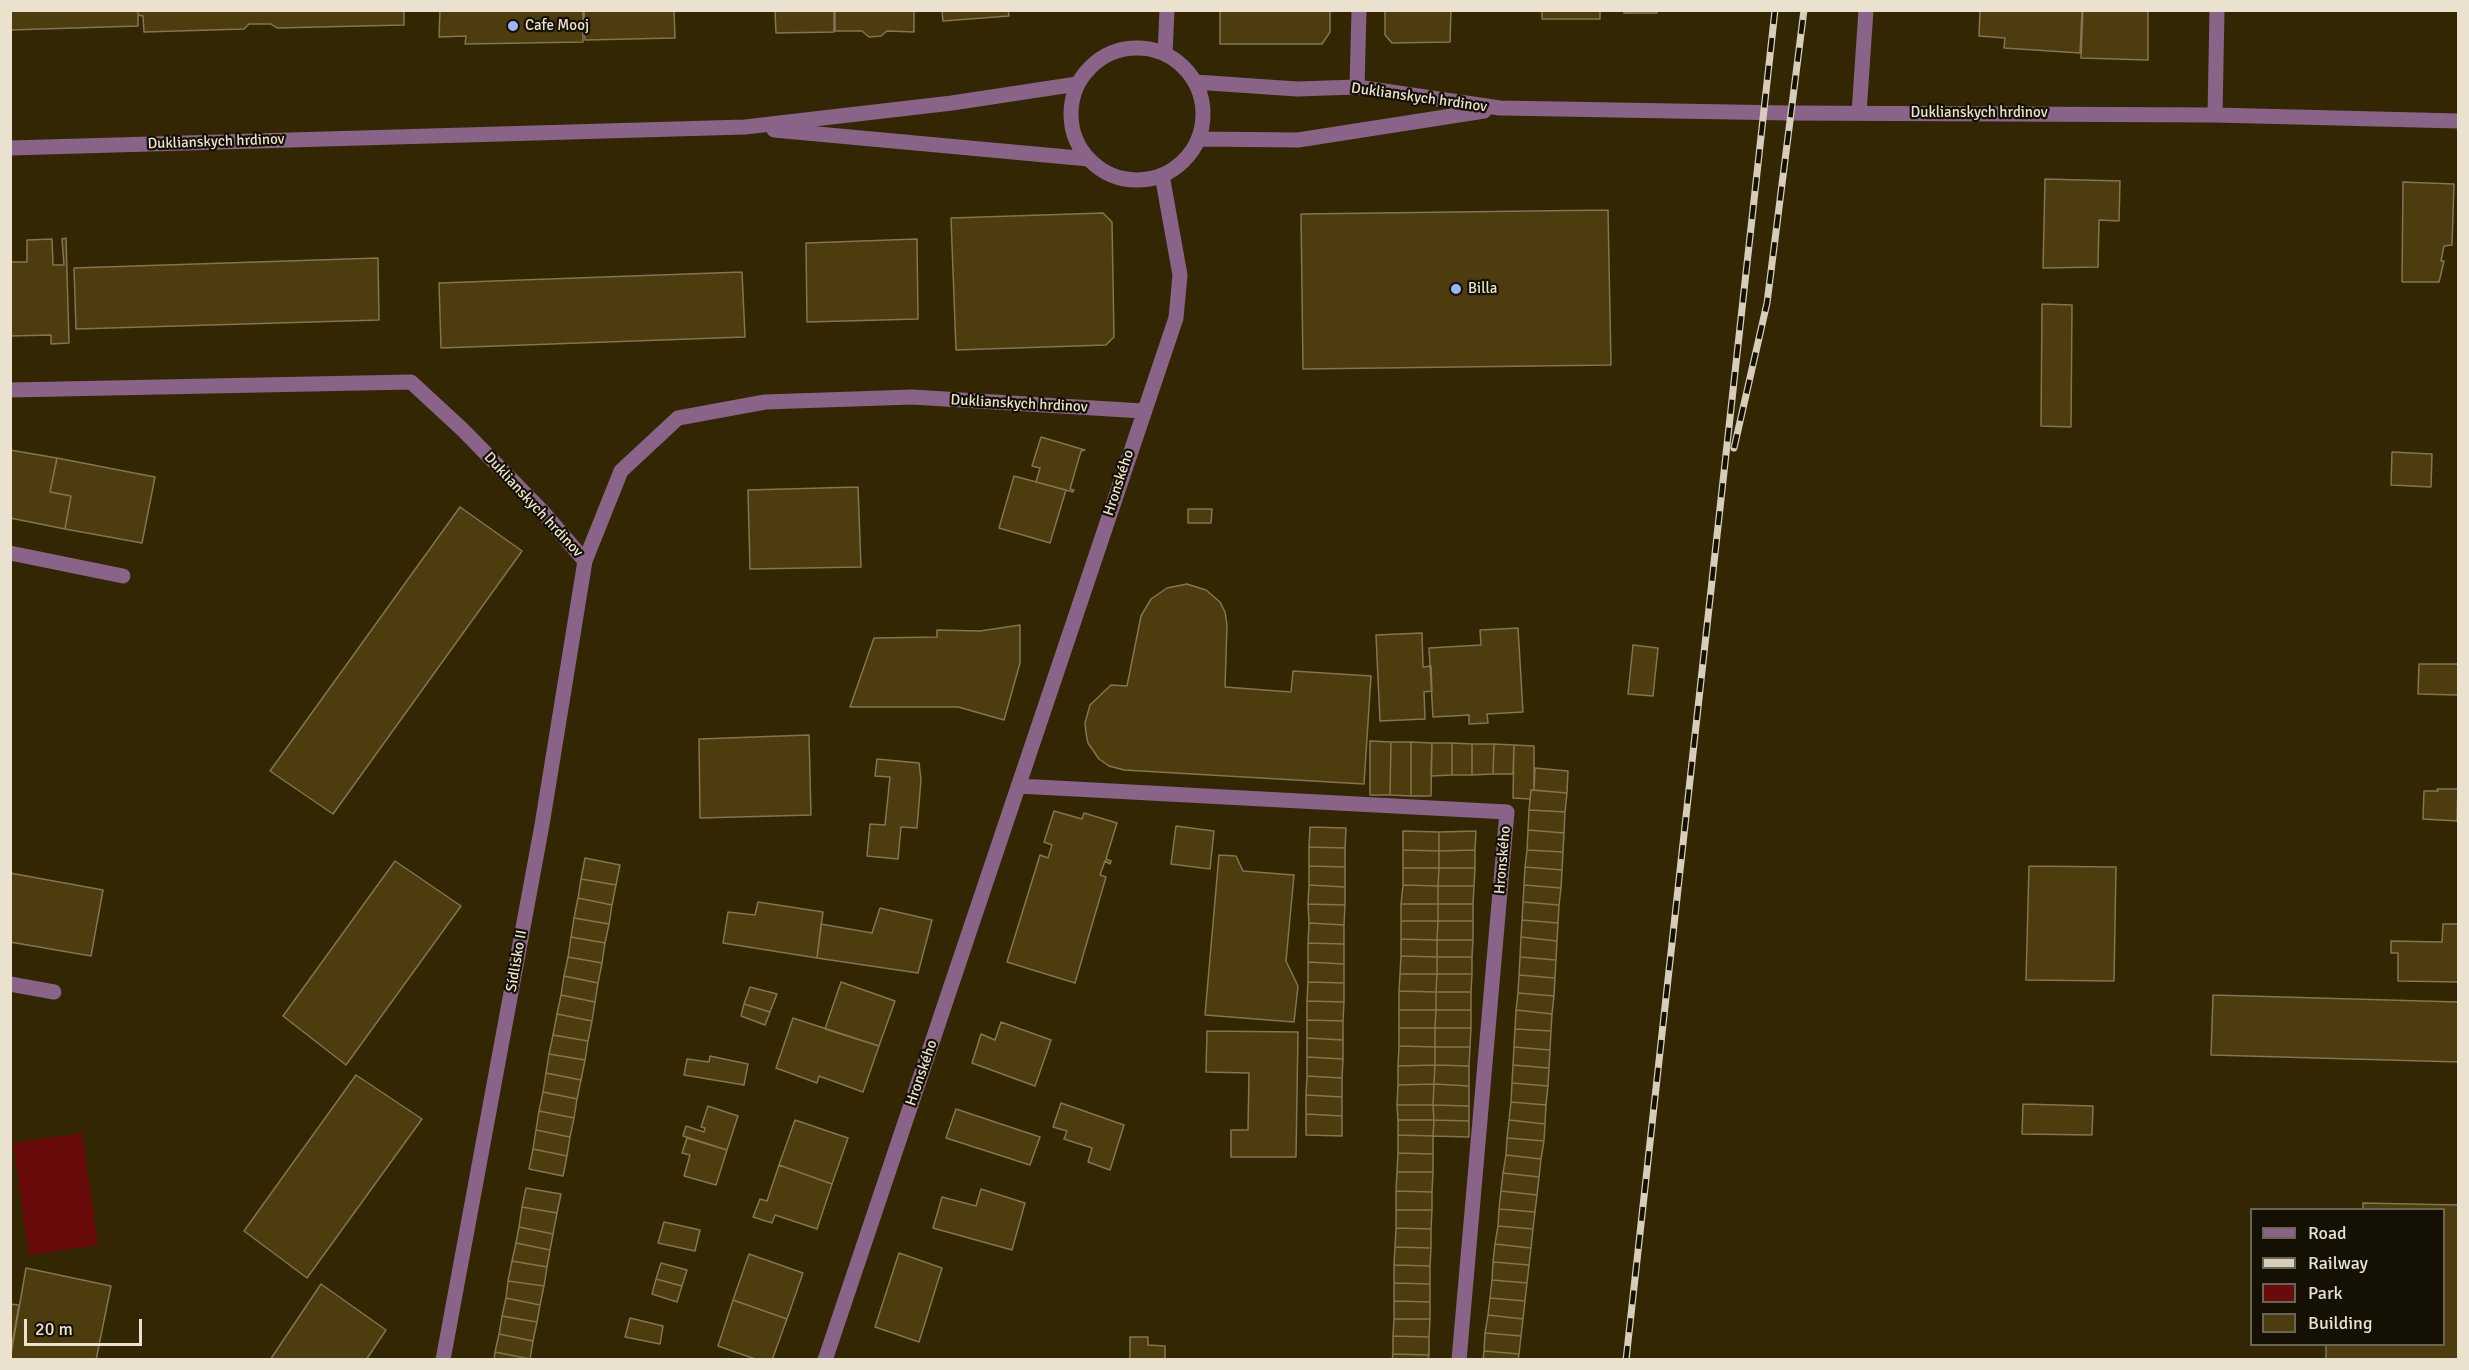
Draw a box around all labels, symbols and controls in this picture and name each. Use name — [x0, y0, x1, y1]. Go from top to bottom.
place label: Cafe Mooj — [525, 17, 589, 35]
marker: Cafe Mooj — [506, 19, 520, 33]
street label: Duklianskych hrdinov — [1350, 80, 1488, 116]
street label: Duklianskych hrdinov — [1910, 104, 2048, 122]
street label: Duklianskych hrdinov — [147, 131, 285, 153]
place label: Billa — [1468, 280, 1497, 298]
marker: Billa — [1449, 282, 1463, 296]
street label: Duklianskych hrdinov — [950, 391, 1088, 417]
street label: Hronského — [1100, 448, 1138, 518]
street label: Duklianskych hrdinov — [480, 449, 586, 561]
street label: Hronského — [1491, 825, 1515, 895]
street label: Sídlisko II — [503, 929, 531, 993]
street label: Hronského — [902, 1038, 942, 1108]
legend — [2250, 1208, 2445, 1346]
text: Road — [2308, 1222, 2347, 1244]
text: Railway — [2308, 1252, 2368, 1274]
text: Park — [2308, 1282, 2343, 1304]
scale bar — [27, 1307, 146, 1345]
text: Building — [2308, 1312, 2372, 1334]
text: 20 m — [35, 1318, 73, 1340]

